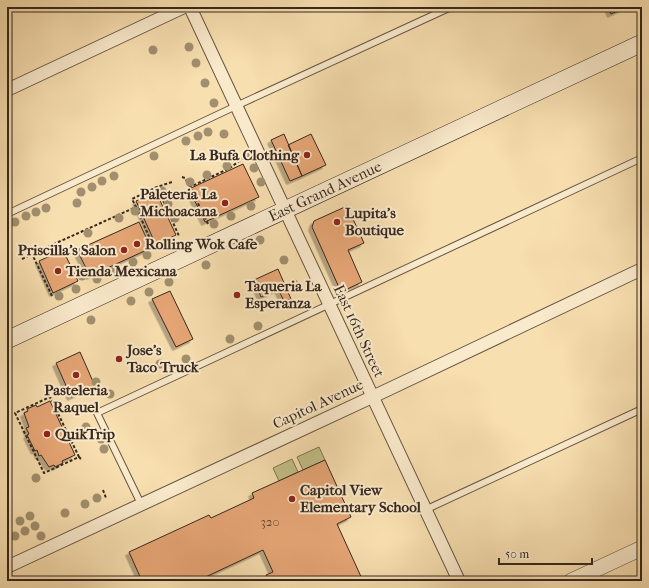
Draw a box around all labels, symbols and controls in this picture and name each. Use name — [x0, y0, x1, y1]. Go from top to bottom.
place label: La Bufa Clothing — [190, 146, 300, 164]
marker: La Bufa Clothing — [302, 150, 312, 160]
street label: East Grand Avenue — [266, 157, 385, 225]
place label: Paleteria La Michoacana — [139, 185, 218, 220]
marker: Paleteria La Michoacana — [220, 198, 230, 208]
place label: Lupita's Boutique — [345, 204, 405, 239]
marker: Lupita's Boutique — [332, 217, 342, 227]
place label: Rolling Wok Cafe — [145, 235, 258, 253]
marker: Rolling Wok Cafe — [132, 239, 142, 249]
place label: Priscilla's Salon — [18, 241, 116, 259]
marker: Priscilla's Salon — [119, 245, 129, 255]
place label: Tienda Mexicana — [65, 262, 178, 280]
marker: Tienda Mexicana — [53, 266, 63, 276]
place label: Taqueria La Esperanza — [244, 277, 322, 312]
street label: East 16th Street — [330, 282, 389, 381]
marker: Taqueria La Esperanza — [232, 290, 242, 300]
place label: Jose’s Taco Truck — [125, 341, 200, 376]
marker: Jose’s Taco Truck — [114, 354, 124, 364]
marker: Pasteleria Raquel — [71, 370, 81, 380]
street label: Capitol Avenue — [270, 375, 367, 433]
place label: Pasteleria Raquel — [44, 381, 109, 416]
place label: QuikTrip — [55, 425, 115, 443]
marker: QuikTrip — [42, 429, 52, 439]
place label: Capitol View Elementary School — [300, 481, 422, 516]
marker: Capitol View Elementary School — [287, 494, 297, 504]
house number: 320 — [260, 514, 280, 529]
scale bar — [499, 540, 592, 566]
text: 50 m — [505, 547, 529, 561]

